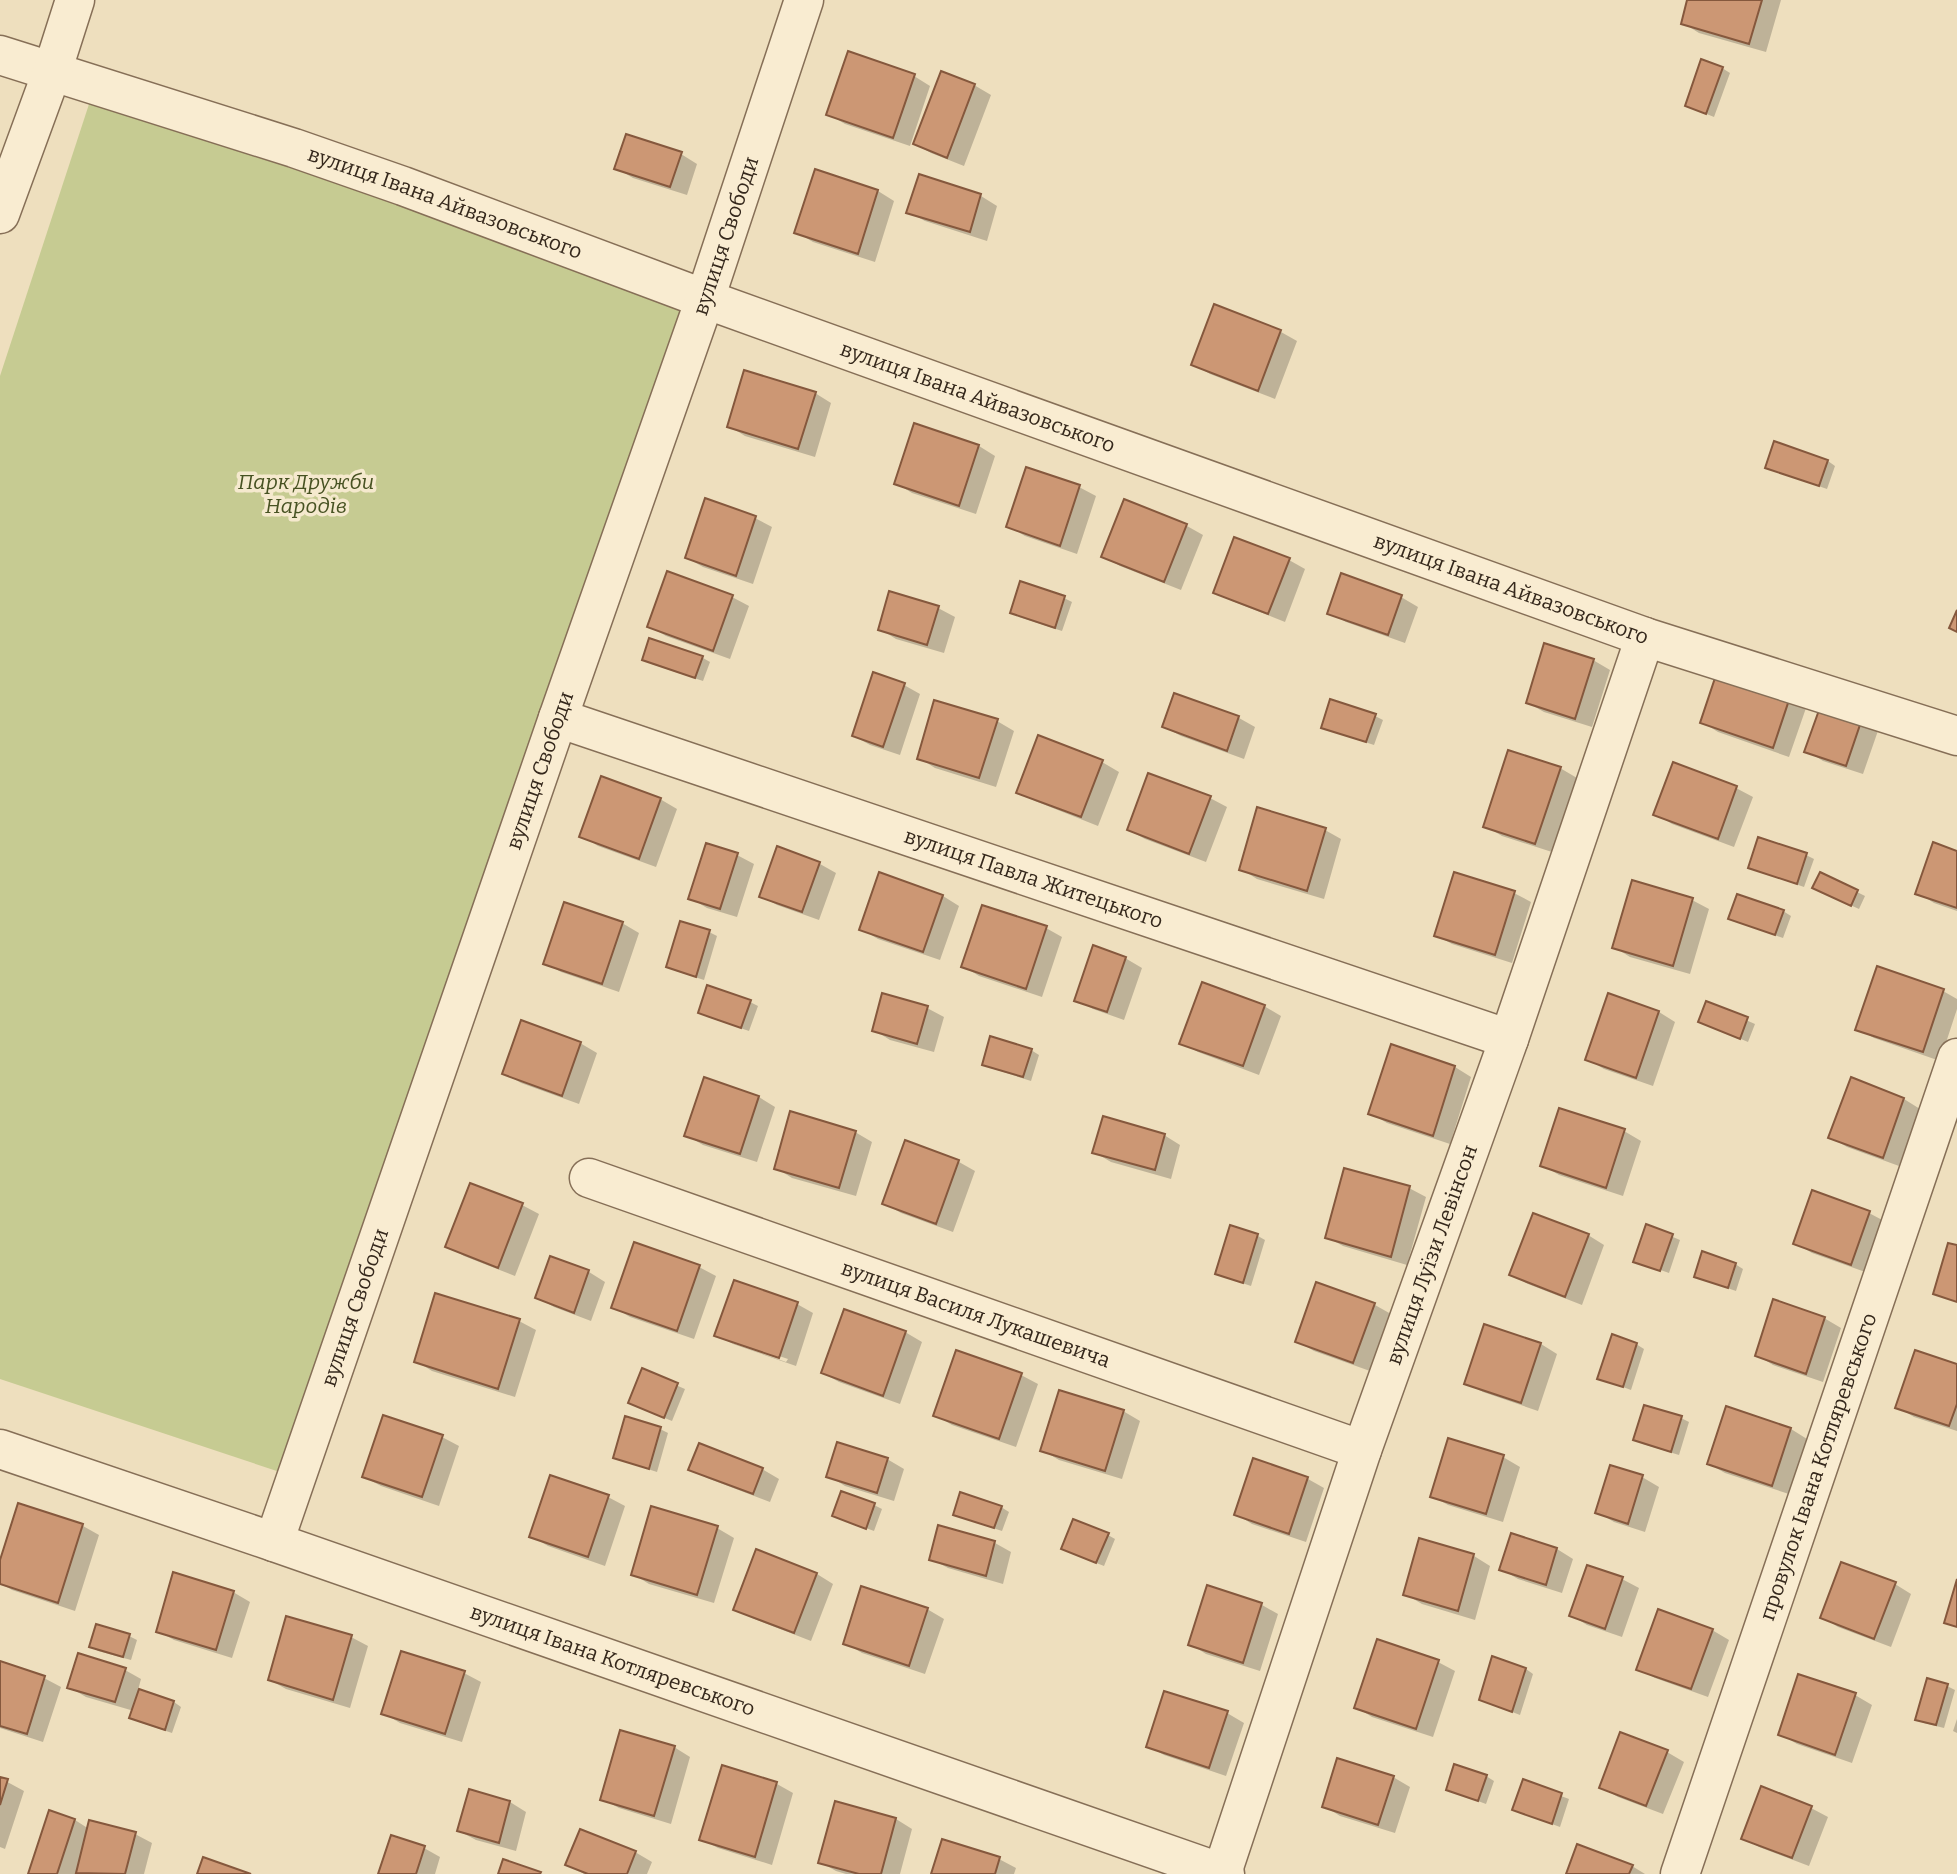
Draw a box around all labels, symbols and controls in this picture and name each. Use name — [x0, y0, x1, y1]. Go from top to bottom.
street label: вулиця Івана Айвазовського — [304, 141, 586, 265]
street label: вулиця Свободи — [687, 153, 764, 319]
street label: вулиця Івана Айвазовського — [837, 336, 1119, 458]
park label: Парк Дружби Народів — [238, 469, 374, 519]
street label: вулиця Івана Айвазовського — [1370, 528, 1652, 650]
street label: вулиця Свободи — [501, 688, 579, 853]
street label: вулиця Павла Житецького — [901, 823, 1166, 934]
street label: вулиця Луїзи Левінсон — [1381, 1141, 1483, 1368]
street label: вулиця Свободи — [316, 1225, 394, 1390]
street label: вулиця Василя Лукашевича — [838, 1255, 1114, 1374]
street label: провулок Івана Котляревського — [1754, 1310, 1882, 1624]
street label: вулиця Івана Котляревського — [467, 1599, 758, 1722]

